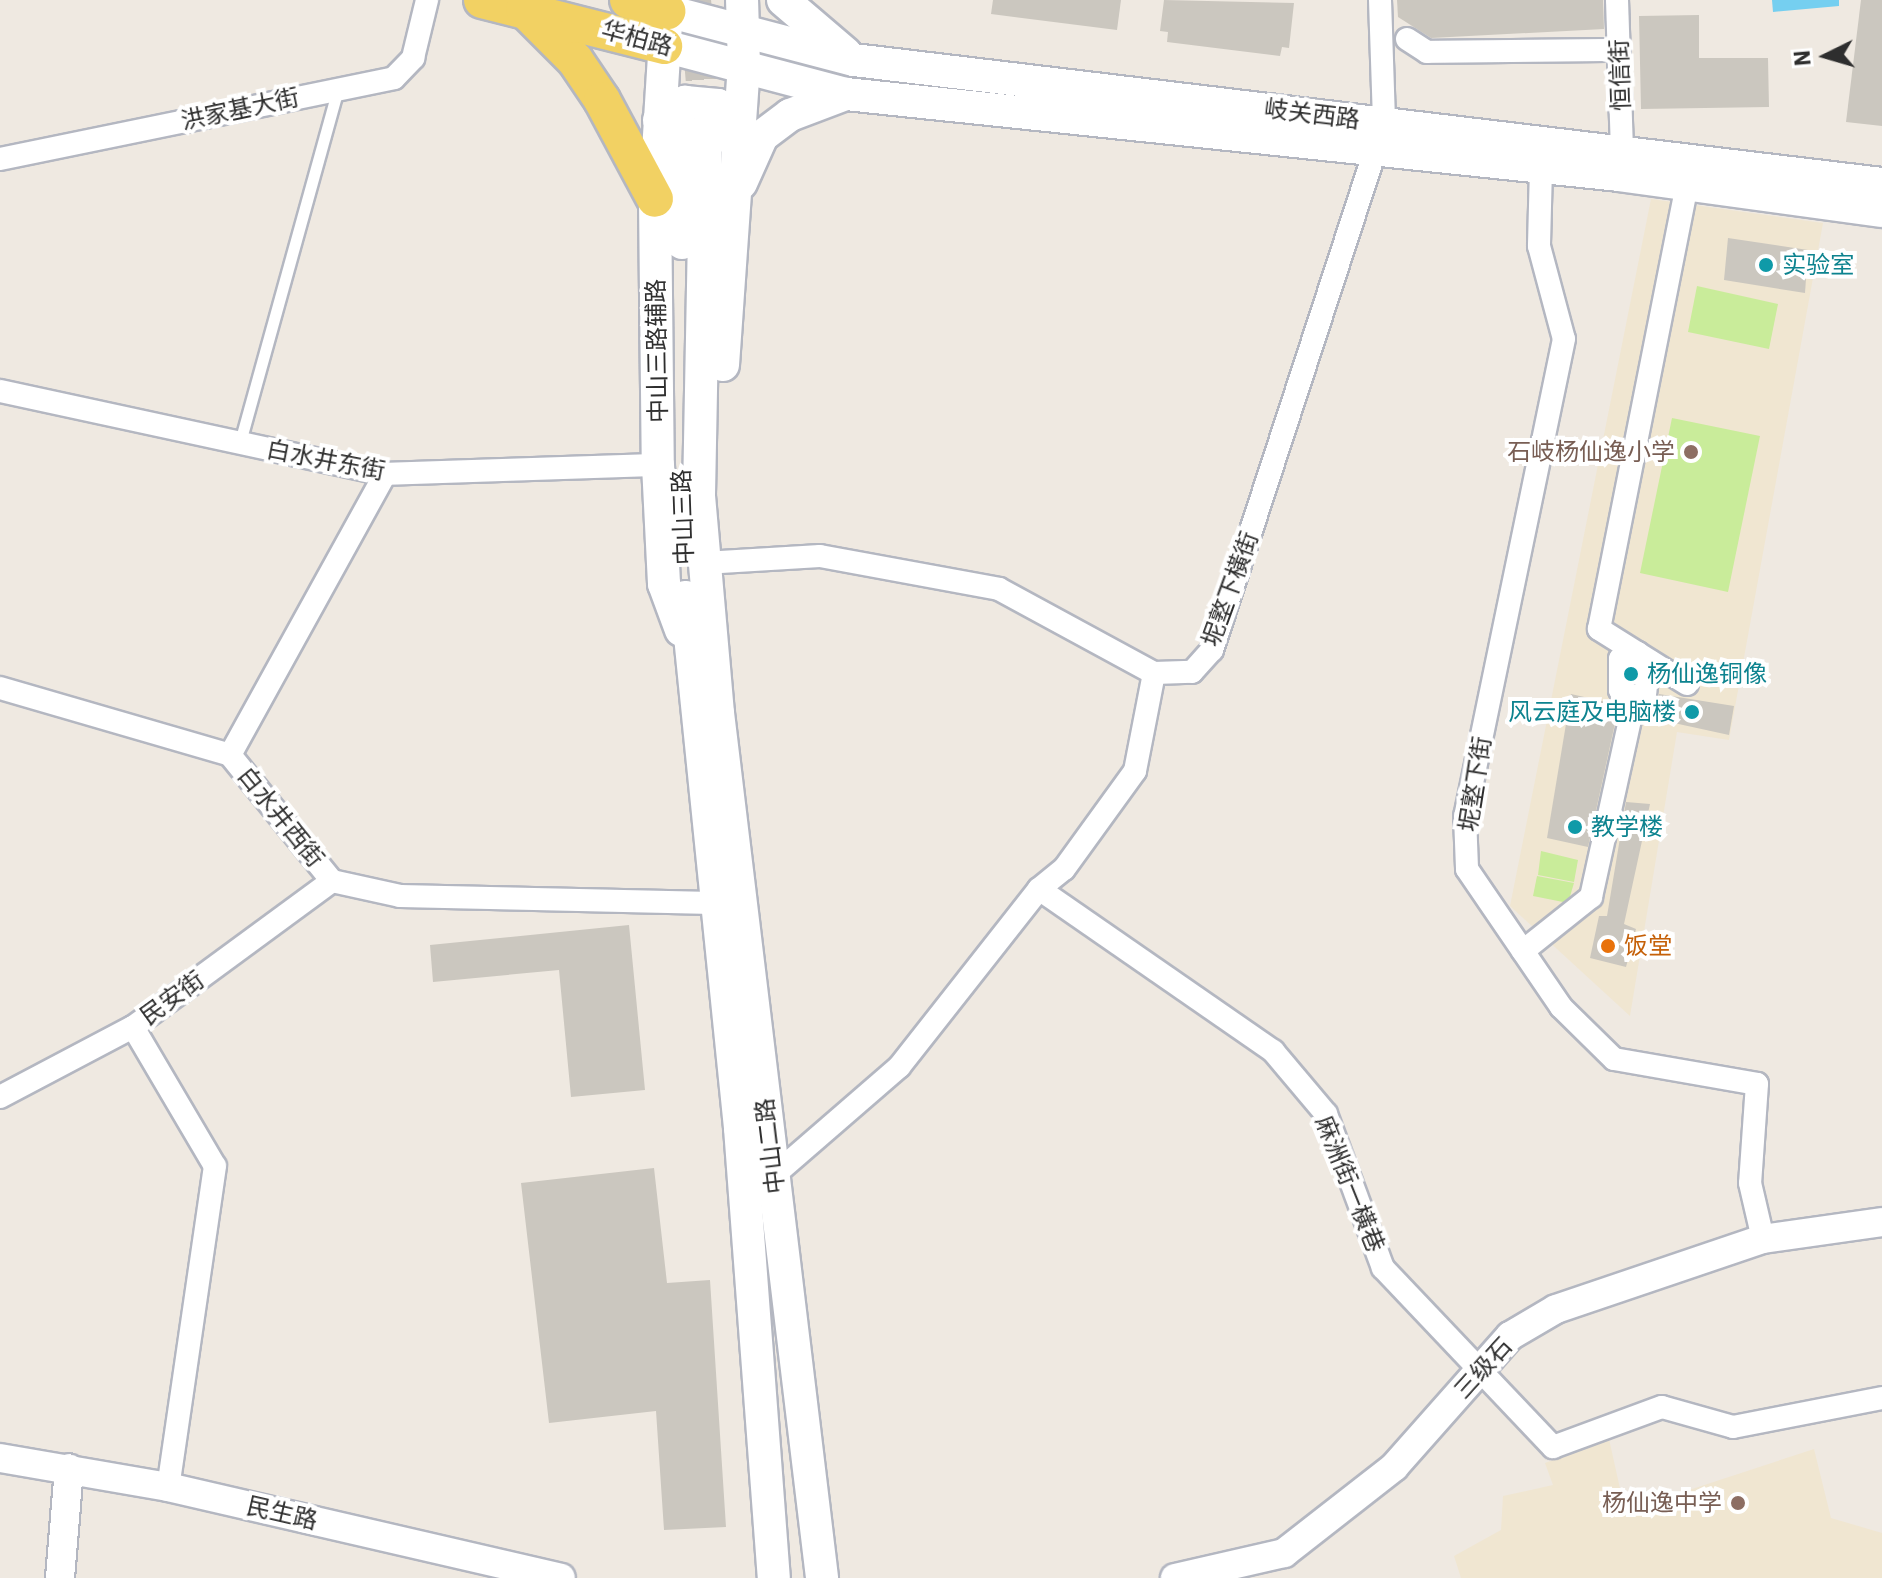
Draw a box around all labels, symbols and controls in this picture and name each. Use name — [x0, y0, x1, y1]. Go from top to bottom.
street label: 华柏路 — [598, 15, 676, 61]
north arrow — [1786, 16, 1866, 96]
street label: 恒信街 — [1604, 39, 1636, 111]
text: N — [1786, 49, 1817, 67]
street label: 洪家基大街 — [178, 82, 302, 136]
street label: 岐关西路 — [1263, 94, 1361, 134]
place label: 实验室 — [1782, 251, 1854, 279]
marker: 实验室 — [1757, 256, 1775, 274]
street label: 中山三路辅路 — [641, 279, 673, 423]
street label: 白水井东街 — [264, 434, 388, 486]
place label: 石岐杨仙逸小学 — [1507, 438, 1675, 466]
marker: 石岐杨仙逸小学 — [1682, 443, 1700, 461]
street label: 中山三路 — [667, 469, 699, 565]
street label: 坭墪下橫街 — [1196, 528, 1264, 650]
place label: 杨仙逸铜像 — [1647, 660, 1767, 688]
marker: 杨仙逸铜像 — [1622, 665, 1640, 683]
place label: 风云庭及电脑楼 — [1508, 698, 1676, 726]
marker: 风云庭及电脑楼 — [1683, 703, 1701, 721]
street label: 坭墪下街 — [1453, 734, 1497, 834]
street label: 白水井西街 — [232, 761, 330, 873]
place label: 教学楼 — [1591, 813, 1663, 841]
marker: 教学楼 — [1566, 818, 1584, 836]
place label: 饭堂 — [1624, 932, 1672, 960]
marker: 饭堂 — [1599, 937, 1617, 955]
street label: 民安街 — [134, 965, 210, 1031]
street label: 中山二路 — [750, 1097, 790, 1195]
street label: 麻洲街一橫巷 — [1310, 1112, 1390, 1256]
street label: 三级石 — [1448, 1332, 1518, 1404]
place label: 杨仙逸中学 — [1602, 1489, 1722, 1517]
street label: 民生路 — [244, 1491, 320, 1535]
marker: 杨仙逸中学 — [1729, 1494, 1747, 1512]

